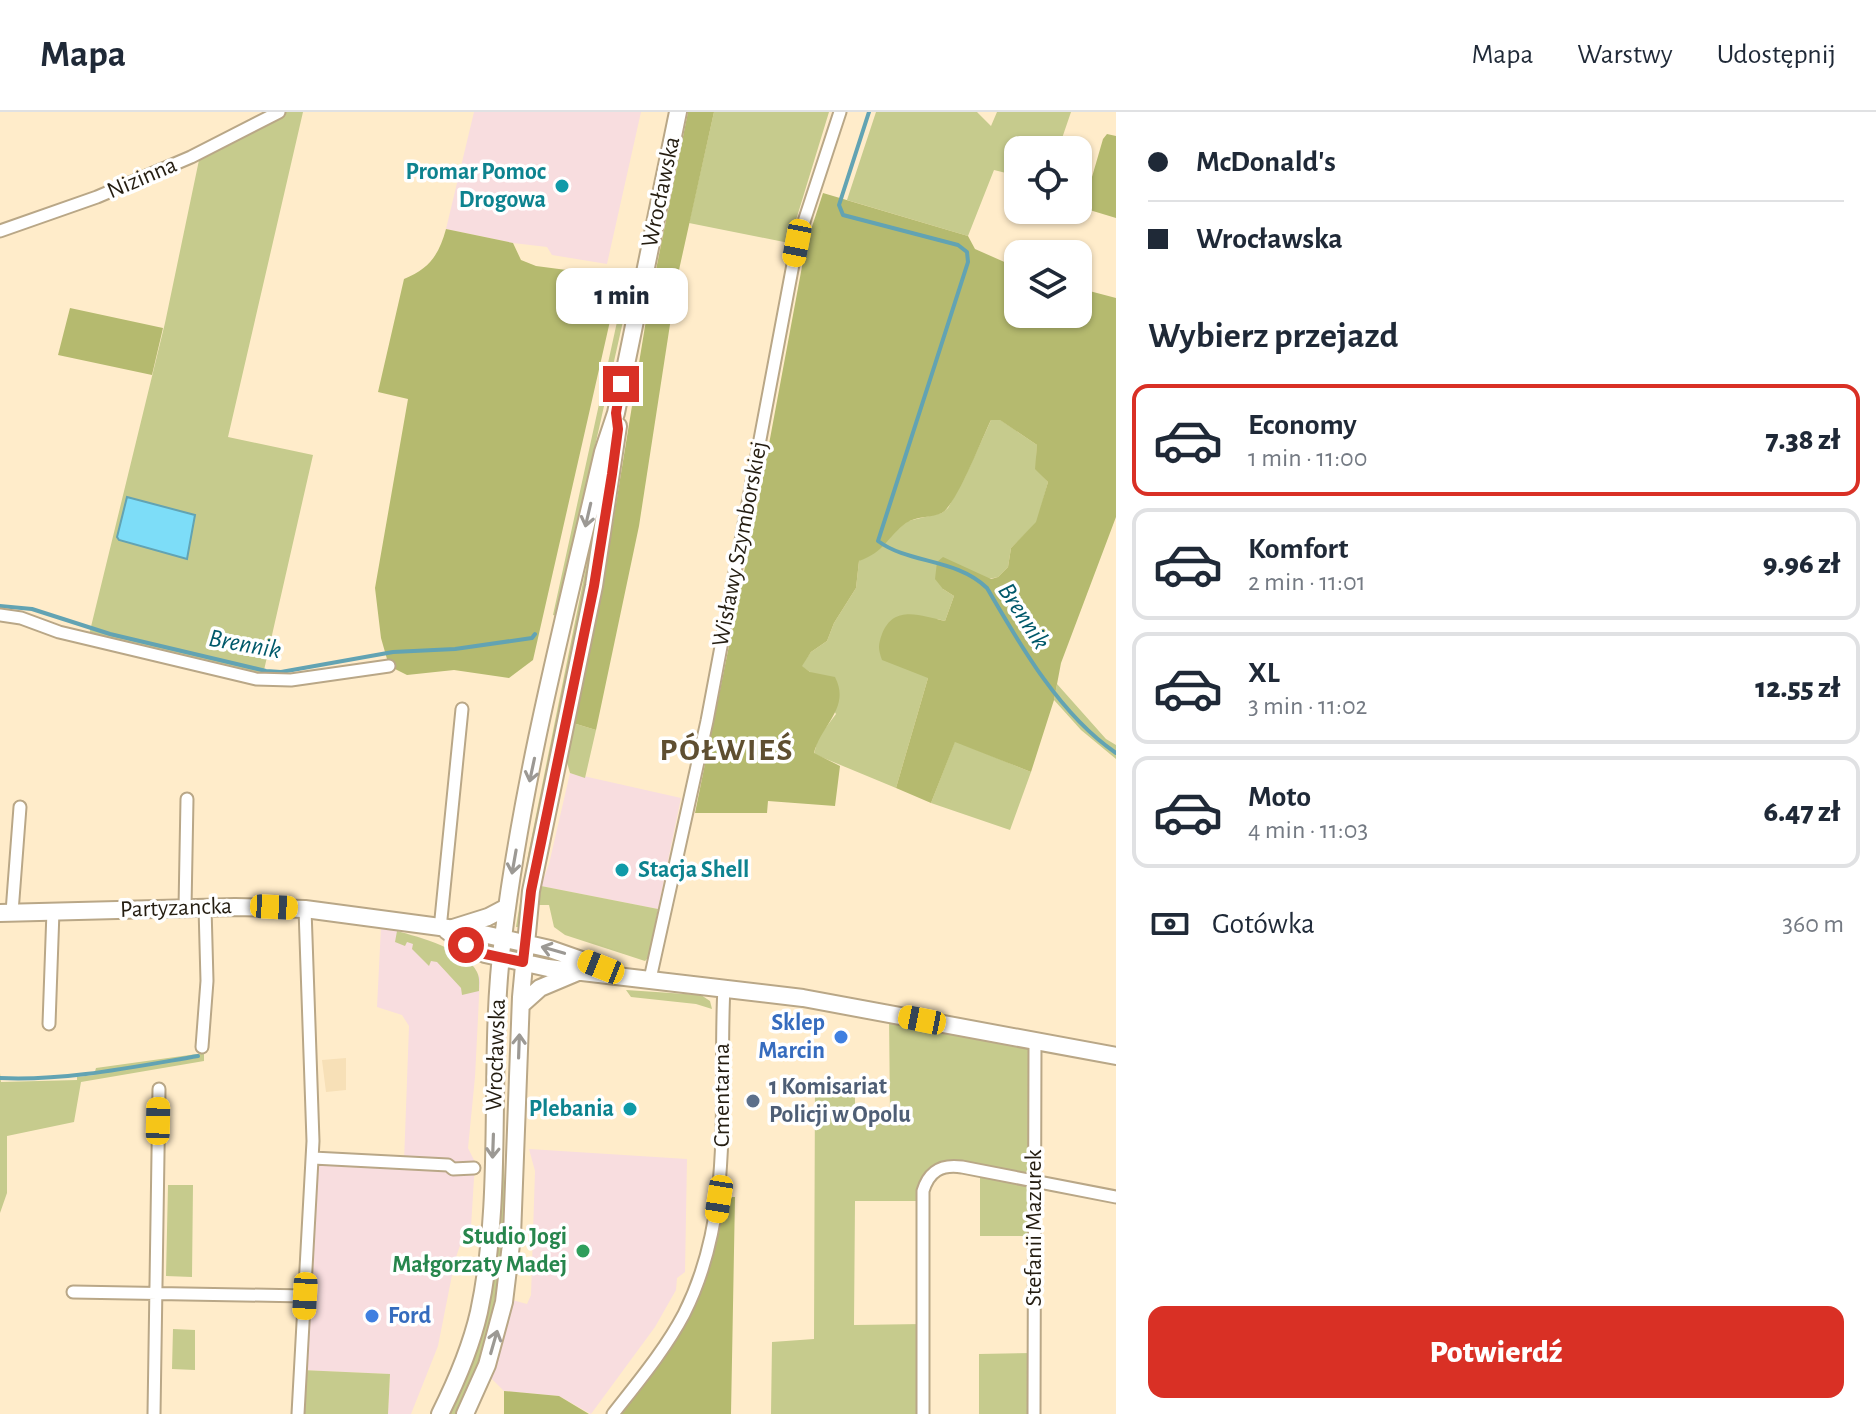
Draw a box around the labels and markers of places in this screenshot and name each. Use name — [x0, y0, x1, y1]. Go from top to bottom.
place label: Promar Pomoc Drogowa — [405, 160, 546, 212]
marker: Promar Pomoc Drogowa — [553, 177, 571, 195]
place label: Stacja Shell — [638, 858, 749, 882]
marker: Stacja Shell — [613, 861, 631, 879]
place label: Sklep Marcin — [758, 1011, 825, 1063]
marker: Sklep Marcin — [832, 1028, 850, 1046]
place label: 1 Komisariat Policji w Opolu — [769, 1075, 911, 1127]
marker: 1 Komisariat Policji w Opolu — [744, 1092, 762, 1110]
place label: Plebania — [529, 1097, 614, 1121]
marker: Plebania — [621, 1100, 639, 1118]
place label: Studio Jogi Małgorzaty Madej — [392, 1225, 567, 1277]
marker: Studio Jogi Małgorzaty Madej — [574, 1242, 592, 1260]
place label: Ford — [388, 1304, 431, 1328]
marker: Ford — [363, 1307, 381, 1325]

